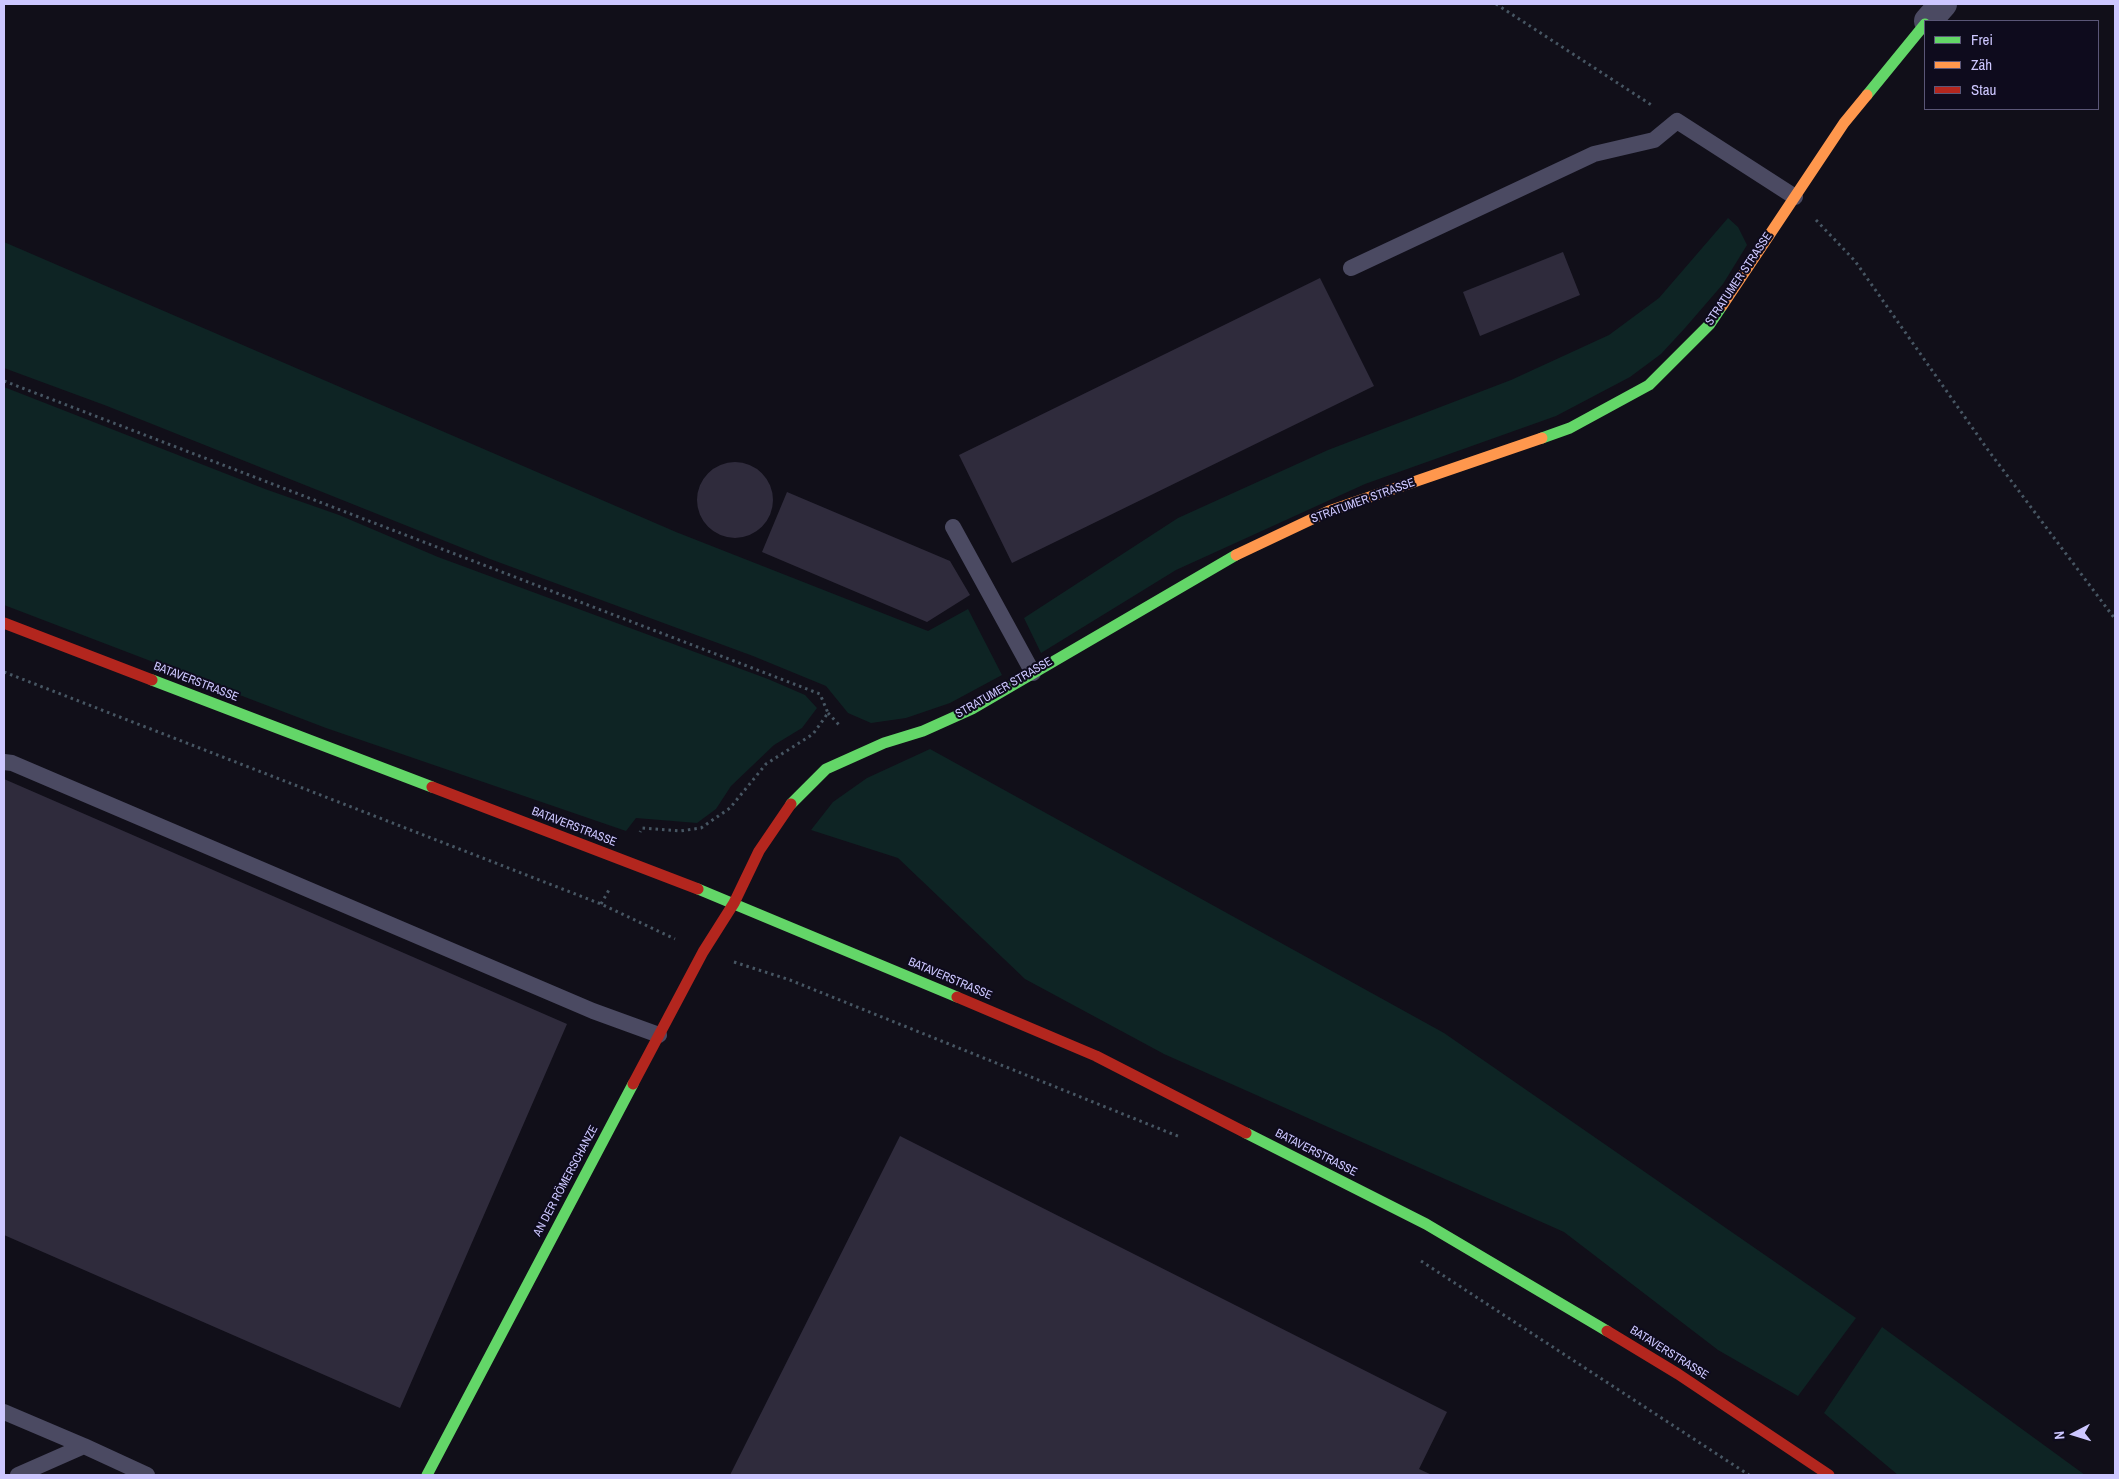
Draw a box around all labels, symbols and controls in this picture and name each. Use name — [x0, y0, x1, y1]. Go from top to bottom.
legend — [1924, 20, 2099, 110]
text: Frei — [1971, 29, 1993, 50]
text: Zäh — [1971, 54, 1992, 75]
text: Stau — [1971, 79, 1996, 100]
street label: STRATUMER STRASSE — [1703, 230, 1775, 328]
street label: STRATUMER STRASSE — [1309, 476, 1417, 526]
street label: STRATUMER STRASSE — [953, 654, 1055, 722]
street label: BATAVERSTRASSE — [152, 659, 240, 705]
street label: BATAVERSTRASSE — [530, 804, 618, 850]
street label: BATAVERSTRASSE — [906, 955, 994, 1003]
street label: AN DER RÖMERSCHANZE — [531, 1123, 601, 1239]
street label: BATAVERSTRASSE — [1273, 1126, 1359, 1180]
street label: BATAVERSTRASSE — [1627, 1323, 1711, 1383]
north arrow — [2049, 1409, 2099, 1459]
text: N — [2050, 1430, 2068, 1440]

